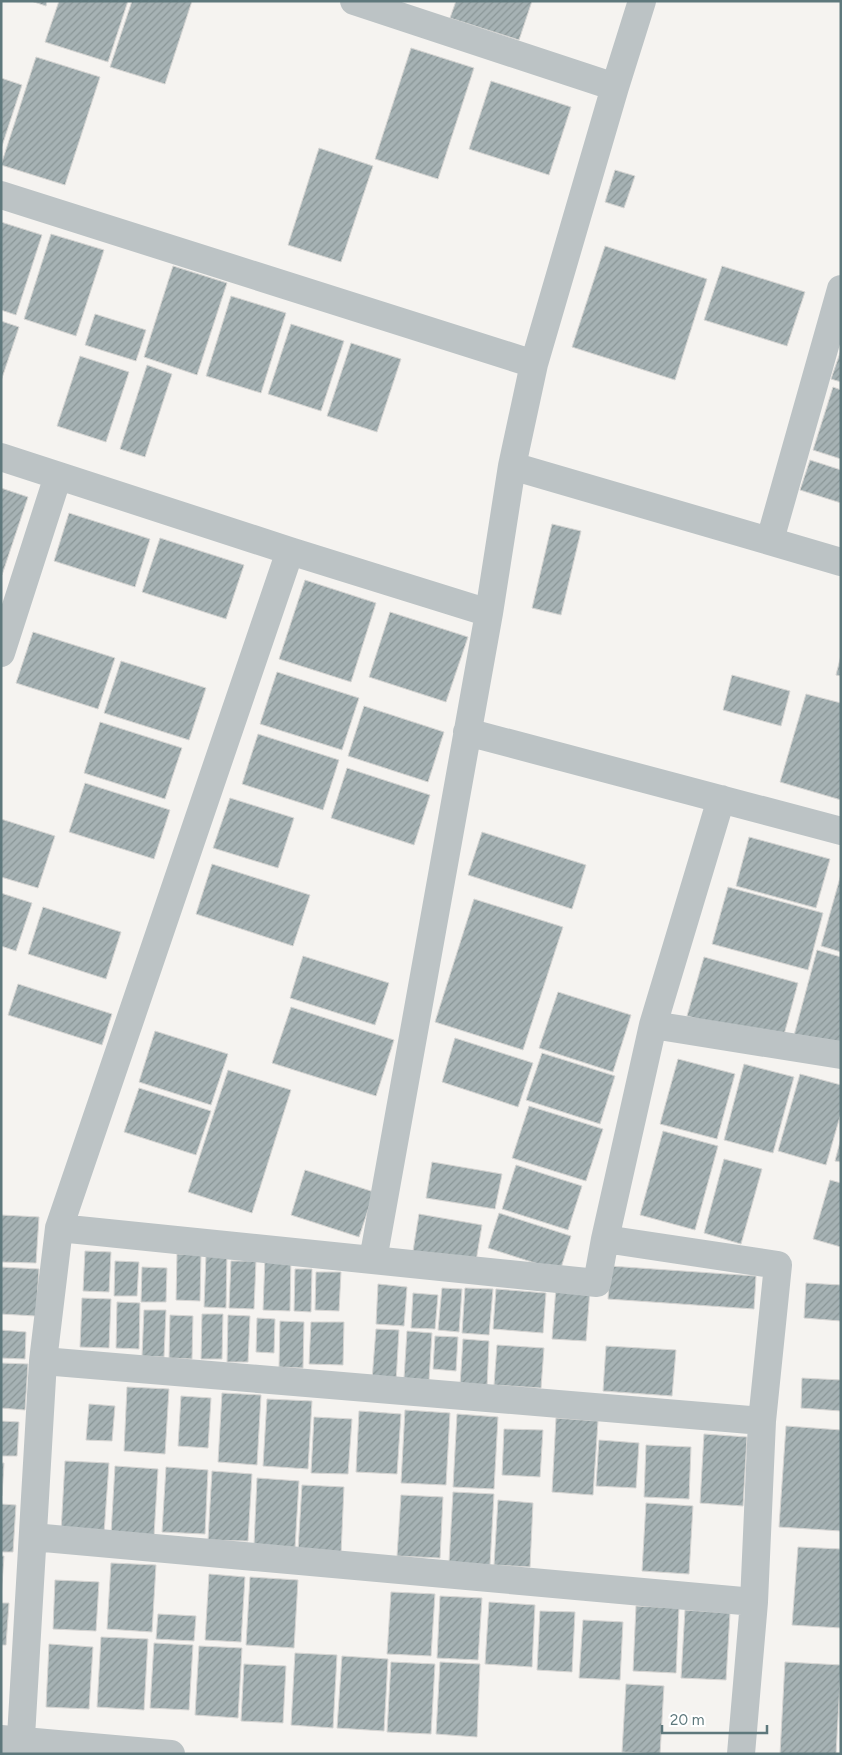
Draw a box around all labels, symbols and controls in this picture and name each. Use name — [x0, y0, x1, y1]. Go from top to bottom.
scale bar — [662, 1702, 767, 1734]
text: 20 m — [670, 1711, 704, 1729]

